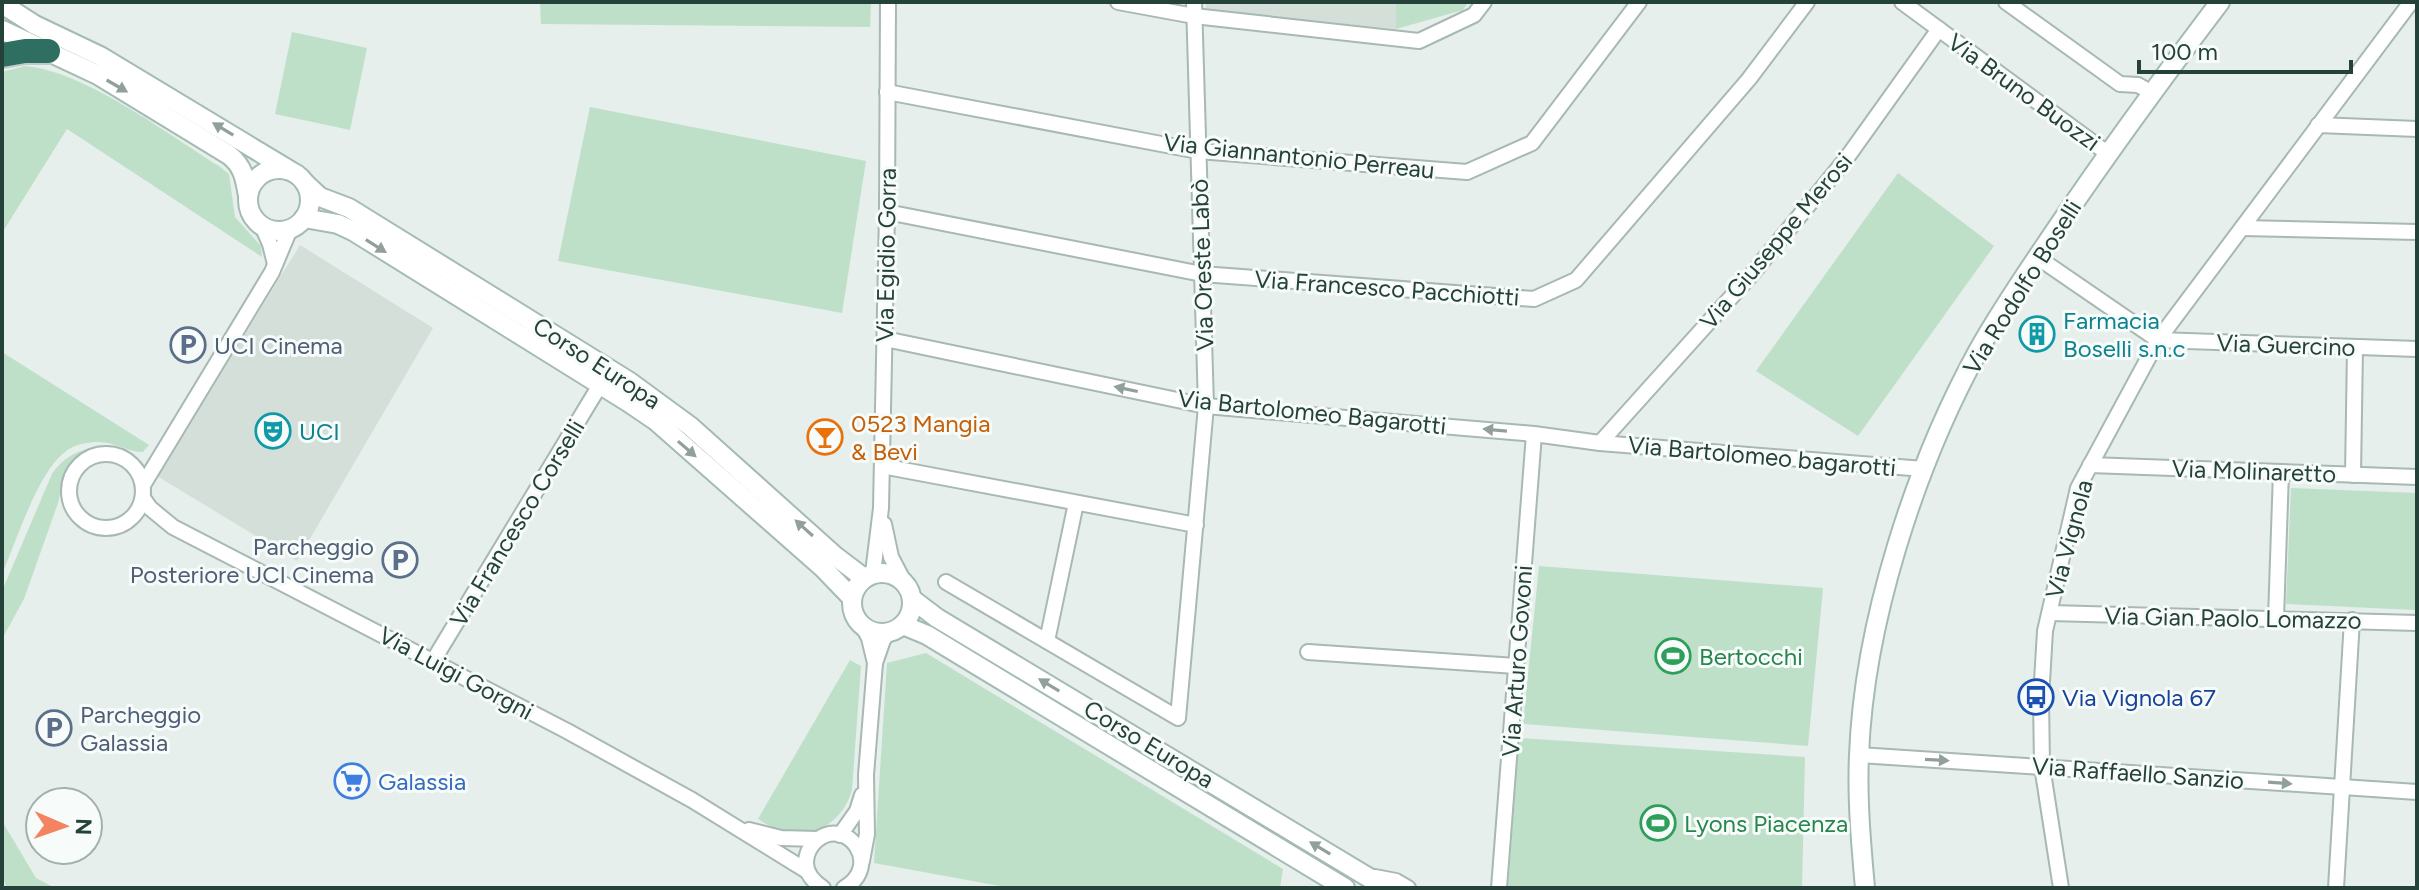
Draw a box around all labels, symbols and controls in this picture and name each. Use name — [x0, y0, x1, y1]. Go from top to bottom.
scale bar — [2139, 24, 2351, 74]
street label: Via Bruno Buozzi — [1942, 27, 2106, 157]
text: 100 m — [2151, 37, 2218, 66]
one-way arrow — [106, 79, 128, 93]
one-way arrow — [212, 122, 233, 137]
street label: Via Giannantonio Perreau — [1162, 127, 1436, 185]
street label: Via Giuseppe Merosi — [1694, 147, 1858, 335]
street label: Via Egidio Gorra — [870, 168, 902, 342]
street label: Via Oreste Labò — [1185, 178, 1219, 352]
street label: Via Rodolfo Boselli — [1957, 194, 2087, 380]
one-way arrow — [365, 238, 387, 252]
street label: Via Francesco Pacchiotti — [1254, 264, 1520, 312]
place label: Farmacia Boselli s.n.c — [2063, 306, 2185, 363]
street label: Corso Europa — [528, 311, 666, 415]
building icon: Farmacia Boselli s.n.c — [2018, 315, 2056, 353]
parking icon: UCI Cinema — [169, 326, 207, 364]
street label: Via Guercino — [2216, 328, 2356, 362]
place label: UCI Cinema — [214, 331, 343, 360]
one-way arrow — [1113, 382, 1138, 395]
street label: Via Bartolomeo Bagarotti — [1176, 383, 1448, 441]
place label: 0523 Mangia & Bevi — [851, 409, 990, 466]
theatre icon: UCI — [254, 412, 292, 450]
street label: Via Francesco Corselli — [444, 414, 590, 632]
place label: UCI — [299, 417, 340, 446]
bar icon: 0523 Mangia & Bevi — [806, 418, 844, 456]
one-way arrow — [1482, 424, 1507, 437]
street label: Via Bartolomeo bagarotti — [1627, 430, 1897, 482]
one-way arrow — [677, 439, 696, 457]
street label: Via Molinaretto — [2171, 454, 2337, 488]
street label: Via Vignola — [2039, 477, 2099, 601]
one-way arrow — [795, 520, 815, 537]
place label: Parcheggio Posteriore UCI Cinema — [130, 532, 374, 589]
parking icon: Parcheggio Posteriore UCI Cinema — [381, 541, 419, 579]
street label: Via Arturo Govoni — [1496, 564, 1538, 758]
street label: Via Gian Paolo Lomazzo — [2104, 601, 2362, 635]
street label: Via Luigi Gorgni — [374, 620, 538, 726]
sports icon: Bertocchi — [1654, 637, 1692, 675]
place label: Bertocchi — [1699, 642, 1803, 671]
one-way arrow — [1038, 678, 1060, 692]
bus stop icon: Via Vignola 67 — [2017, 678, 2055, 716]
place label: Via Vignola 67 — [2062, 683, 2216, 712]
street label: Corso Europa — [1079, 694, 1219, 794]
place label: Parcheggio Galassia — [80, 700, 201, 757]
parking icon: Parcheggio Galassia — [35, 709, 73, 747]
street label: Via Raffaello Sanzio — [2031, 751, 2245, 795]
one-way arrow — [1925, 754, 1950, 767]
supermarket icon: Galassia — [333, 762, 371, 800]
place label: Galassia — [378, 767, 466, 796]
one-way arrow — [2268, 777, 2293, 790]
north arrow — [24, 786, 104, 866]
sports icon: Lyons Piacenza — [1639, 804, 1677, 842]
place label: Lyons Piacenza — [1684, 809, 1848, 838]
text: N — [70, 818, 97, 836]
one-way arrow — [1309, 841, 1331, 855]

